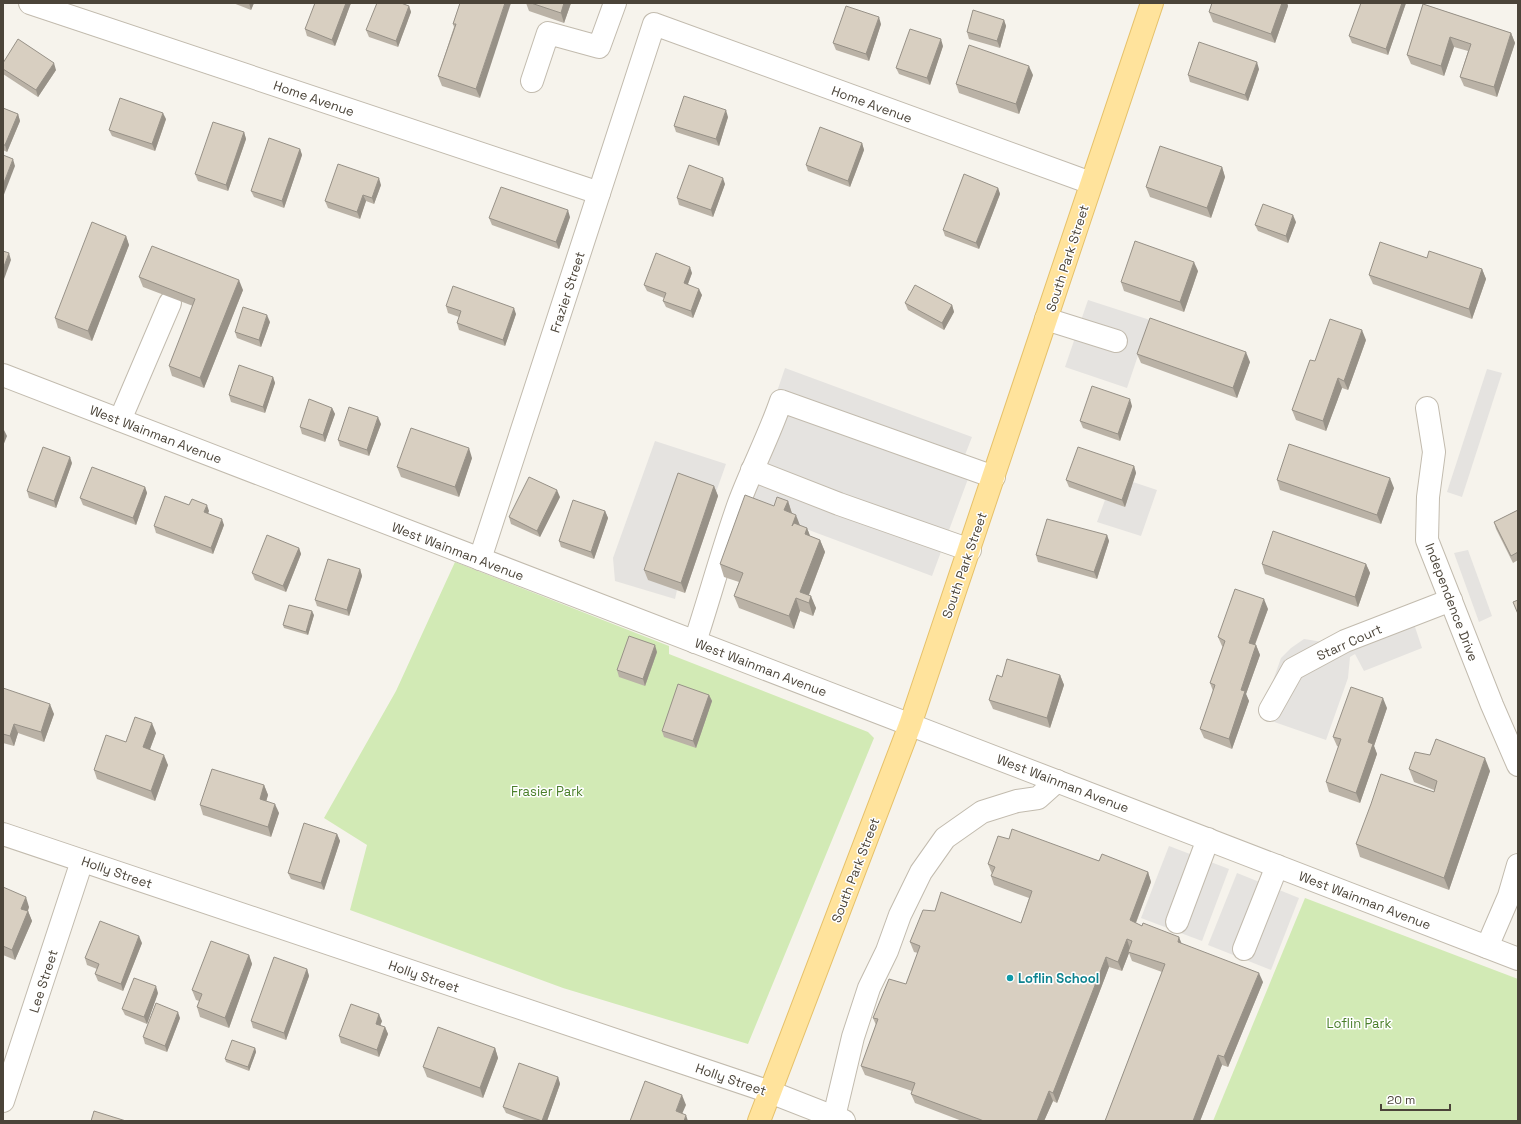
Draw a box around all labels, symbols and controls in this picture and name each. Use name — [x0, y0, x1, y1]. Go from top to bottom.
street label: Home Avenue — [271, 77, 357, 120]
street label: Home Avenue — [829, 82, 914, 127]
street label: South Park Street — [1042, 203, 1093, 314]
street label: Frazier Street — [546, 249, 589, 335]
street label: West Wainman Avenue — [87, 401, 224, 468]
street label: South Park Street — [938, 510, 991, 621]
street label: West Wainman Avenue — [389, 518, 526, 585]
street label: Independence Drive — [1421, 541, 1482, 664]
street label: Starr Court — [1314, 620, 1385, 664]
street label: West Wainman Avenue — [692, 634, 829, 701]
street label: West Wainman Avenue — [994, 750, 1131, 817]
park label: Frasier Park — [511, 783, 583, 800]
street label: South Park Street — [828, 815, 883, 925]
street label: Holly Street — [79, 852, 155, 893]
street label: West Wainman Avenue — [1296, 867, 1433, 934]
street label: Lee Street — [25, 947, 62, 1015]
street label: Holly Street — [386, 956, 462, 997]
place label: Loflin School — [1018, 970, 1099, 987]
marker: Loflin School — [1005, 973, 1015, 983]
park label: Loflin Park — [1327, 1015, 1391, 1032]
street label: Holly Street — [693, 1059, 769, 1100]
scale bar — [1381, 1086, 1450, 1112]
text: 20 m — [1387, 1092, 1415, 1108]

